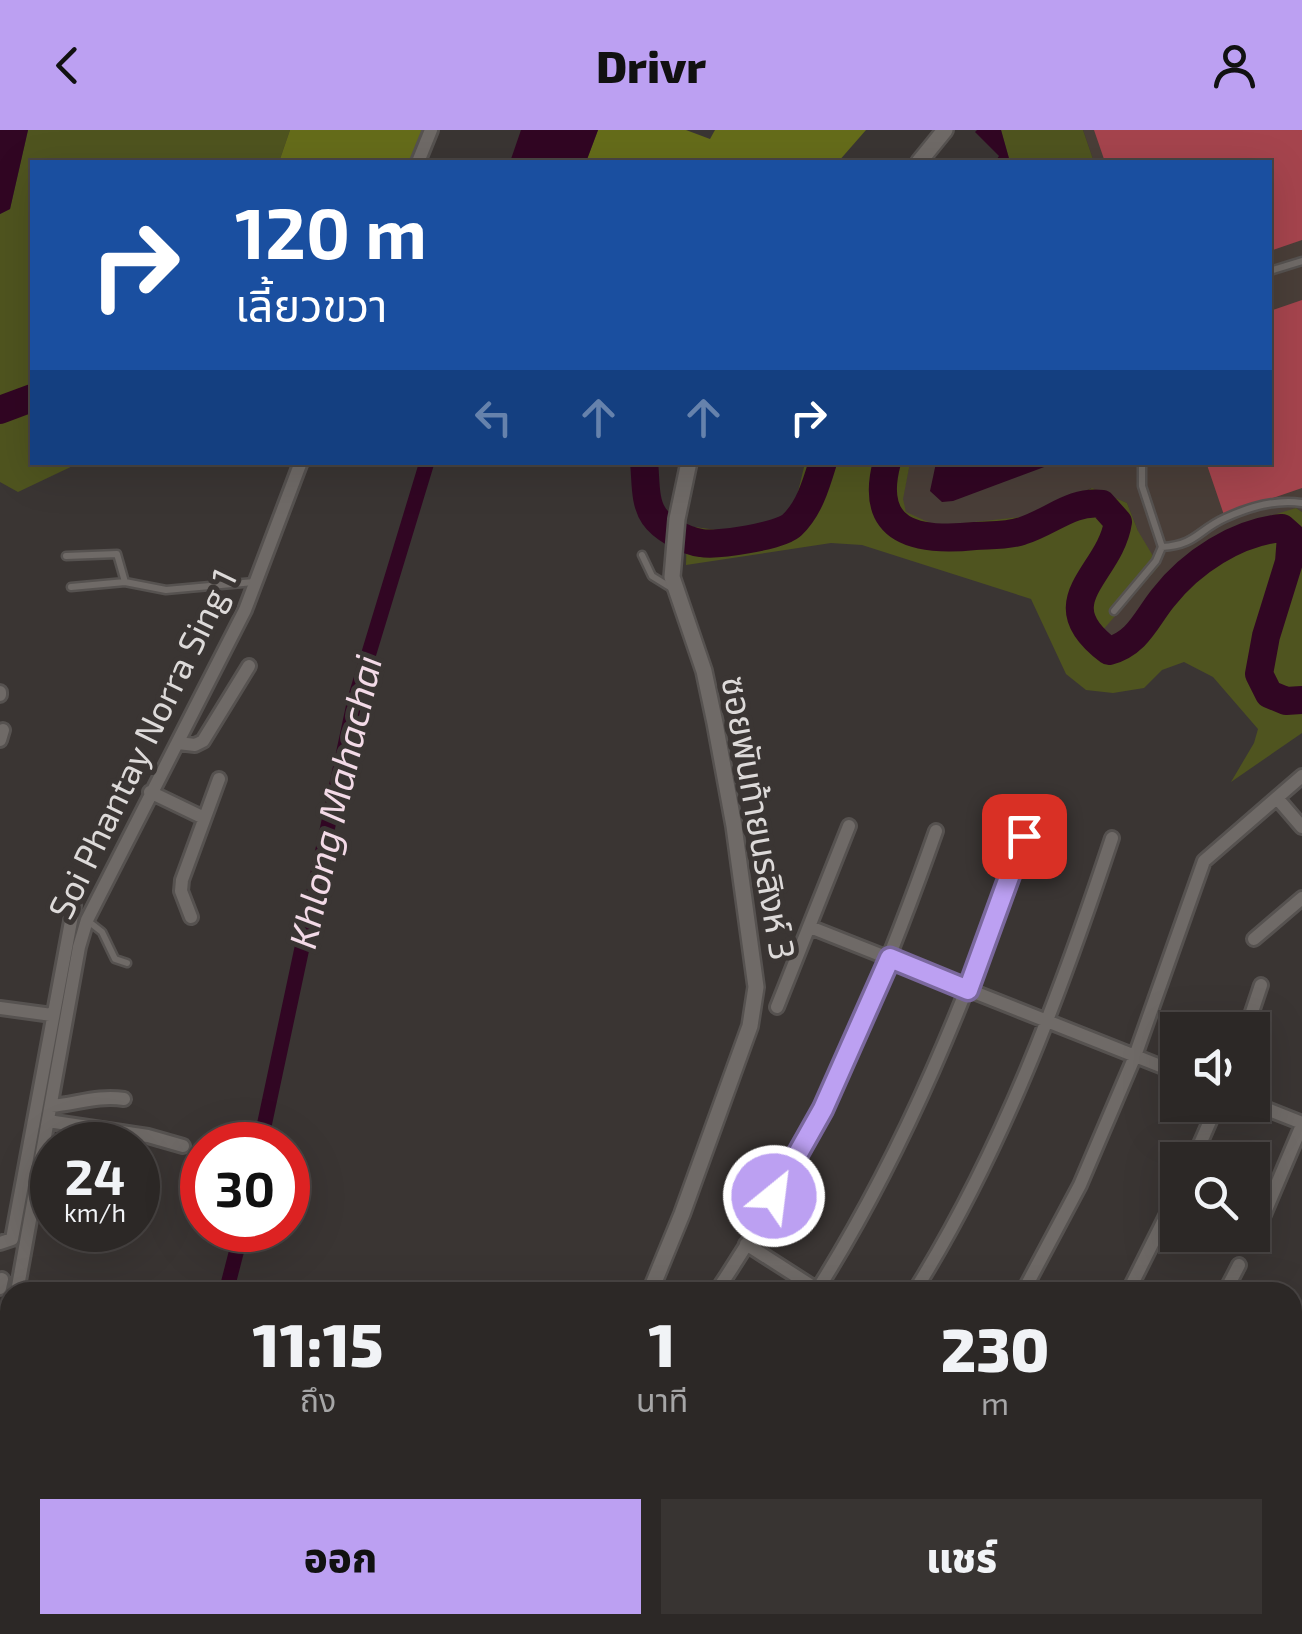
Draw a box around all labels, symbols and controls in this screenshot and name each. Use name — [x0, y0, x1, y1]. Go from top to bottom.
icon: back — [40, 38, 95, 93]
text: Drivr — [596, 38, 706, 92]
icon: person — [1207, 38, 1262, 93]
text: 120 m — [235, 189, 427, 273]
icon: right — [70, 200, 200, 330]
text: เลี้ยวขวา — [235, 277, 387, 331]
icon: left — [466, 390, 521, 445]
icon: ahead — [571, 390, 626, 445]
icon: ahead — [676, 390, 731, 445]
icon: right — [781, 390, 836, 445]
street label: Soi Phantay Norra Sing 1 — [38, 561, 244, 925]
water label: Khlong Mahachai — [278, 650, 390, 953]
street label: ซอยพันท้ายนรสิงห์ 3 — [714, 672, 806, 963]
pin — [982, 794, 1067, 879]
icon: arrive — [997, 809, 1052, 864]
map controls — [1160, 1012, 1270, 1252]
button: sound — [1160, 1012, 1270, 1122]
speed limit sign: 30 — [180, 1122, 310, 1252]
button: search — [1160, 1142, 1270, 1252]
position arrow — [722, 1144, 826, 1248]
text: 24 — [65, 1145, 125, 1205]
text: km/h — [64, 1197, 126, 1227]
text: 11:15 — [253, 1307, 384, 1379]
text: 1 — [649, 1307, 676, 1379]
text: 230 — [941, 1312, 1049, 1384]
text: ถึง — [300, 1380, 336, 1418]
text: นาที — [636, 1380, 688, 1418]
text: m — [981, 1383, 1009, 1421]
button: ออก — [40, 1499, 641, 1614]
button: แชร์ — [661, 1499, 1262, 1614]

